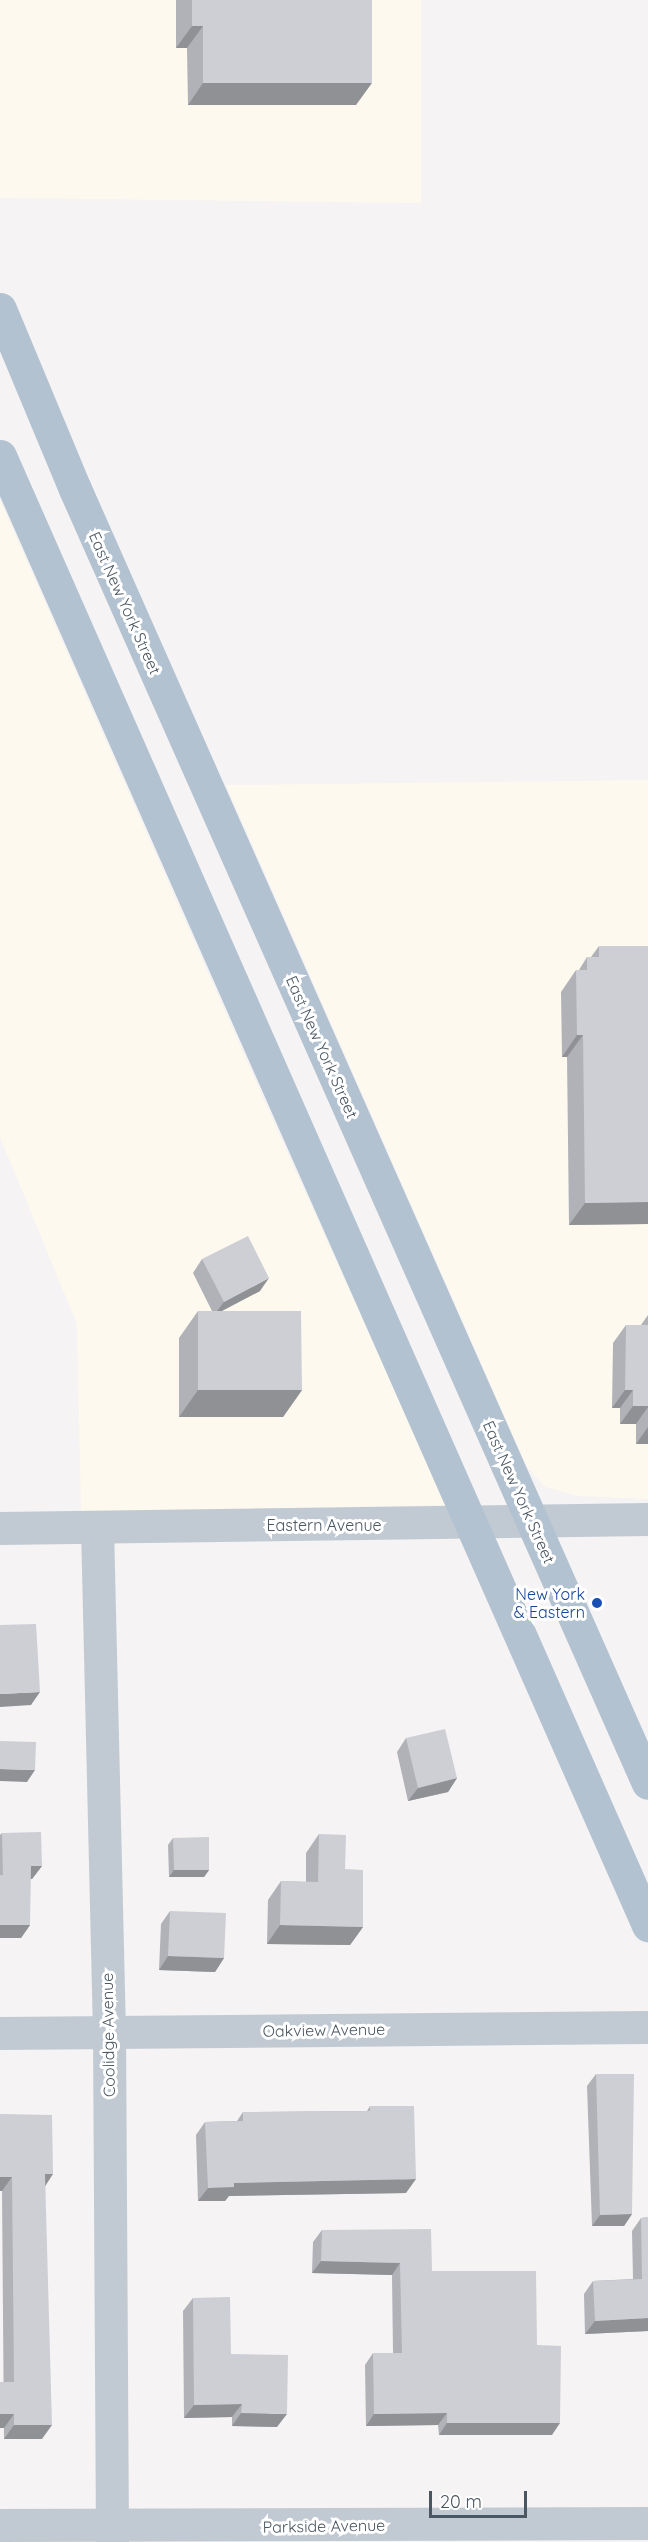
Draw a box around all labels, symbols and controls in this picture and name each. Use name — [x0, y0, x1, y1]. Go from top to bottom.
street label: East New York Street — [85, 529, 165, 677]
street label: East New York Street — [282, 973, 362, 1121]
street label: East New York Street — [479, 1418, 559, 1566]
street label: Eastern Avenue — [266, 1515, 382, 1535]
place label: New York & Eastern — [514, 1584, 585, 1622]
marker: New York & Eastern — [590, 1596, 604, 1610]
street label: Coolidge Avenue — [97, 1973, 119, 2097]
street label: Oakview Avenue — [263, 2019, 385, 2041]
scale bar — [432, 2479, 530, 2517]
text: 20 m — [440, 2490, 482, 2513]
street label: Parkside Avenue — [263, 2515, 385, 2537]

